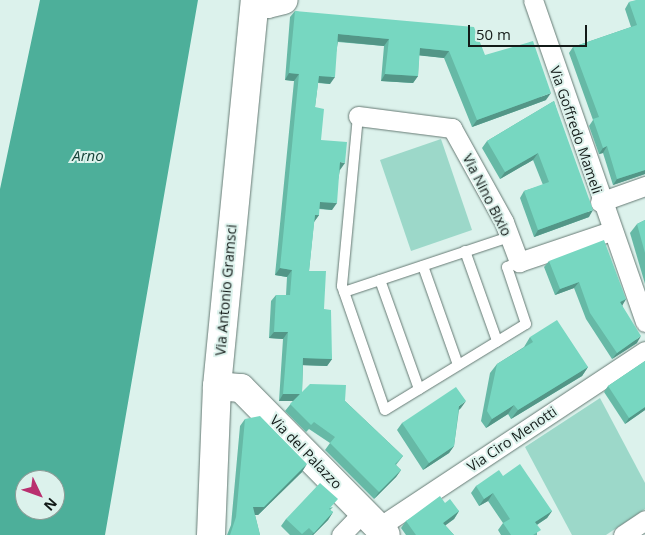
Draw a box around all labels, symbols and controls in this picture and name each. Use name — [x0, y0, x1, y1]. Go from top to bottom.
scale bar — [470, 15, 589, 47]
text: 50 m — [476, 24, 511, 44]
street label: Via Goffredo Mameli — [546, 64, 606, 196]
water label: Arno — [72, 147, 104, 165]
street label: Via Nino Bixio — [459, 151, 515, 239]
street label: Via Antonio Gramsci — [212, 224, 240, 356]
street label: Via Ciro Menotti — [464, 403, 560, 475]
street label: Via del Palazzo — [267, 412, 345, 492]
north arrow — [15, 470, 65, 520]
text: N — [40, 494, 62, 515]

